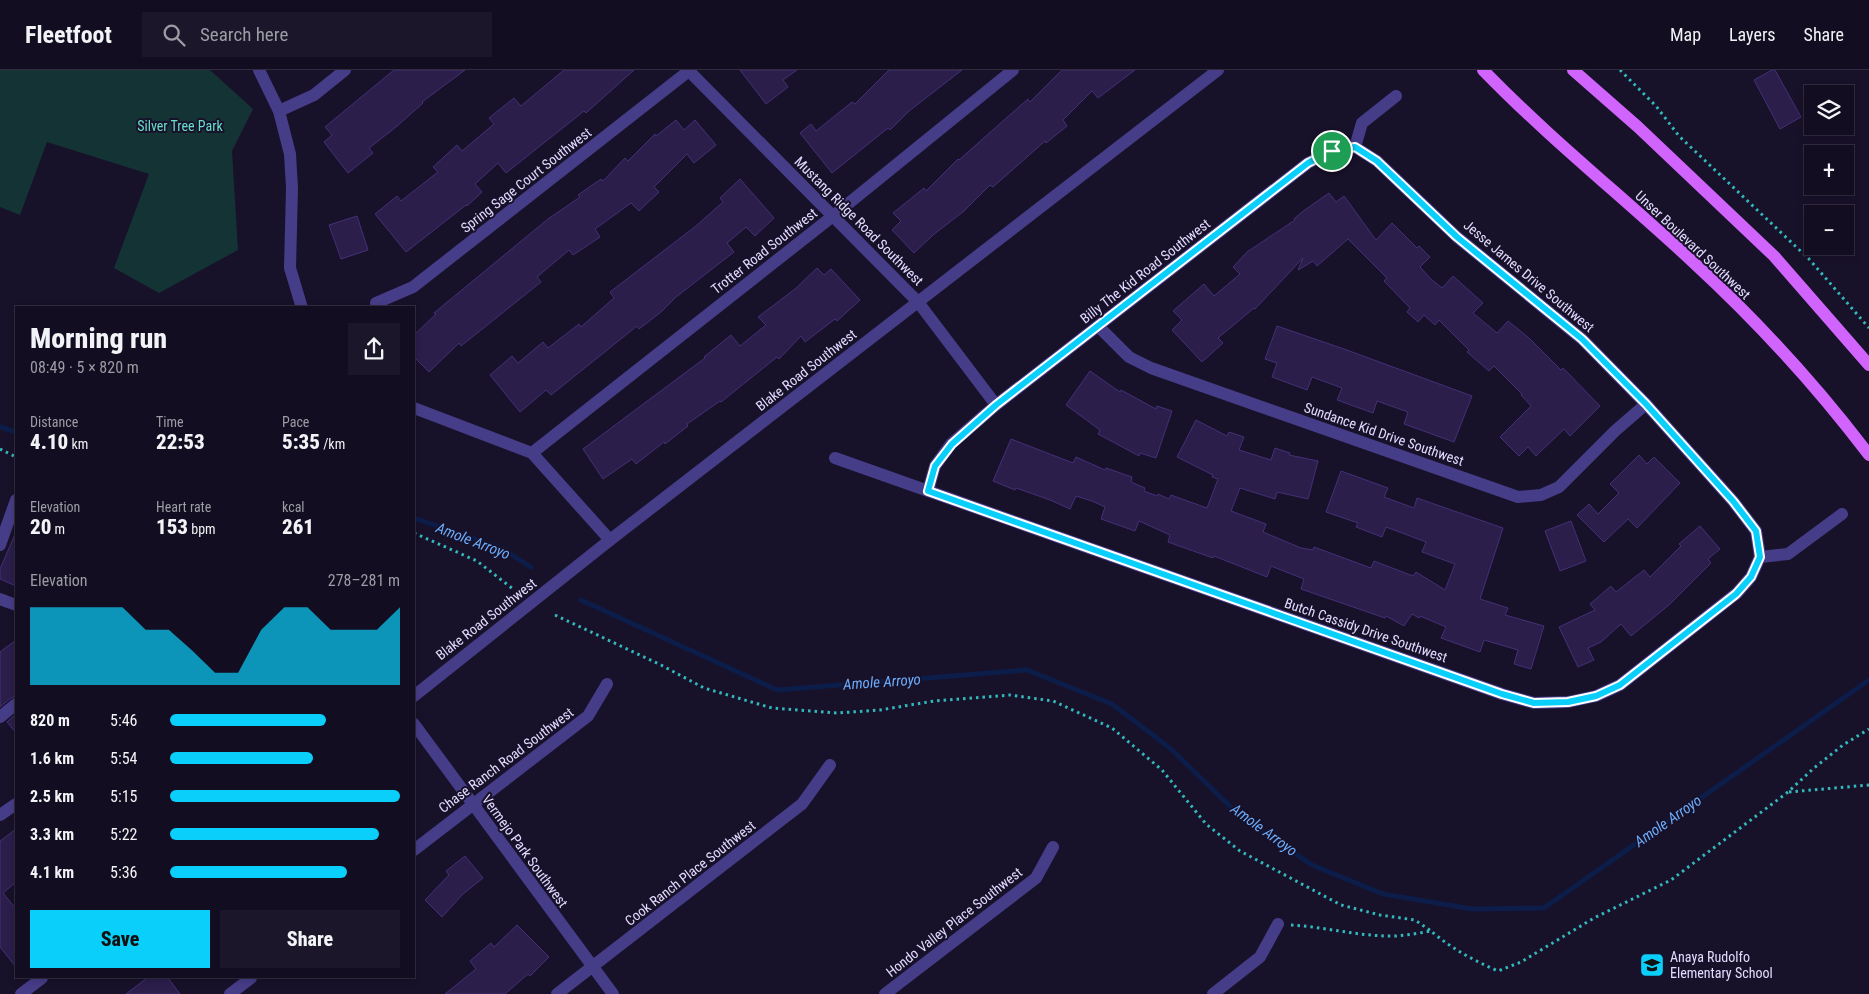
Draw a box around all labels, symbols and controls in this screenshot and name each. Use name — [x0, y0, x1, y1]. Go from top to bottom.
search box — [142, 12, 492, 57]
text: Fleetfoot — [25, 21, 112, 49]
icon: search — [160, 21, 188, 49]
text: Search here — [200, 23, 288, 46]
text: Map — [1670, 24, 1701, 45]
text: Layers — [1729, 24, 1776, 45]
text: Share — [1804, 24, 1844, 45]
map controls — [1804, 85, 1854, 255]
button: layers — [1804, 85, 1854, 135]
park label: Silver Tree Park — [137, 118, 223, 134]
street label: Spring Sage Court Southwest — [458, 124, 594, 236]
pin — [1311, 130, 1353, 172]
icon: arrive — [1318, 137, 1346, 165]
button: + — [1804, 145, 1854, 195]
street label: Mustang Ridge Road Southwest — [791, 153, 927, 289]
street label: Unser Boulevard Southwest — [1632, 188, 1754, 302]
street label: Trotter Road Southwest — [708, 205, 820, 297]
button: − — [1804, 205, 1854, 255]
street label: Billy The Kid Road Southwest — [1077, 215, 1213, 327]
street label: Jesse James Drive Southwest — [1461, 217, 1597, 335]
text: Morning run — [30, 322, 167, 355]
button: share — [348, 323, 400, 375]
street label: Blake Road Southwest — [753, 326, 859, 414]
text: 08:49 · 5 × 820 m — [30, 358, 139, 377]
street label: Sundance Kid Drive Southwest — [1302, 399, 1466, 469]
text: Distance — [30, 414, 78, 430]
text: Time — [156, 414, 184, 430]
text: Pace — [282, 414, 309, 430]
text: 4.10 — [30, 430, 68, 454]
text: 22:53 — [156, 430, 205, 454]
text: 5:35 — [282, 430, 320, 454]
text: km — [68, 436, 88, 452]
text: /km — [320, 436, 345, 452]
text: Elevation — [30, 499, 80, 515]
text: Heart rate — [156, 499, 211, 515]
text: kcal — [282, 499, 305, 515]
text: 20 — [30, 515, 51, 539]
text: 153 — [156, 515, 188, 539]
text: 261 — [282, 515, 314, 539]
water label: Amole Arroyo — [433, 518, 513, 563]
text: m — [51, 521, 65, 537]
text: bpm — [188, 521, 216, 537]
text: Elevation — [30, 571, 88, 590]
text: 278–281 m — [328, 571, 400, 590]
street label: Blake Road Southwest — [433, 575, 539, 663]
street label: Butch Cassidy Drive Southwest — [1283, 595, 1449, 665]
water label: Amole Arroyo — [842, 670, 921, 694]
street label: Chase Ranch Road Southwest — [436, 704, 576, 816]
text: 820 m — [30, 711, 70, 730]
text: 5:46 — [110, 711, 137, 730]
text: 1.6 km — [30, 749, 74, 768]
text: 5:54 — [110, 749, 137, 768]
text: 2.5 km — [30, 787, 74, 806]
text: 5:15 — [110, 787, 137, 806]
water label: Amole Arroyo — [1630, 791, 1705, 851]
street label: Vermejo Park Southwest — [479, 792, 571, 910]
water label: Amole Arroyo — [1226, 799, 1301, 860]
street label: Cook Ranch Place Southwest — [622, 817, 758, 929]
text: 3.3 km — [30, 825, 74, 844]
text: 5:22 — [110, 825, 137, 844]
text: 4.1 km — [30, 863, 74, 882]
text: 5:36 — [110, 863, 137, 882]
street label: Hondo Valley Place Southwest — [883, 864, 1025, 980]
button: Save — [30, 910, 210, 968]
button: Share — [220, 910, 400, 968]
place label: Anaya Rudolfo Elementary School — [1670, 949, 1773, 981]
school or university icon: Anaya Rudolfo Elementary School — [1639, 952, 1665, 978]

